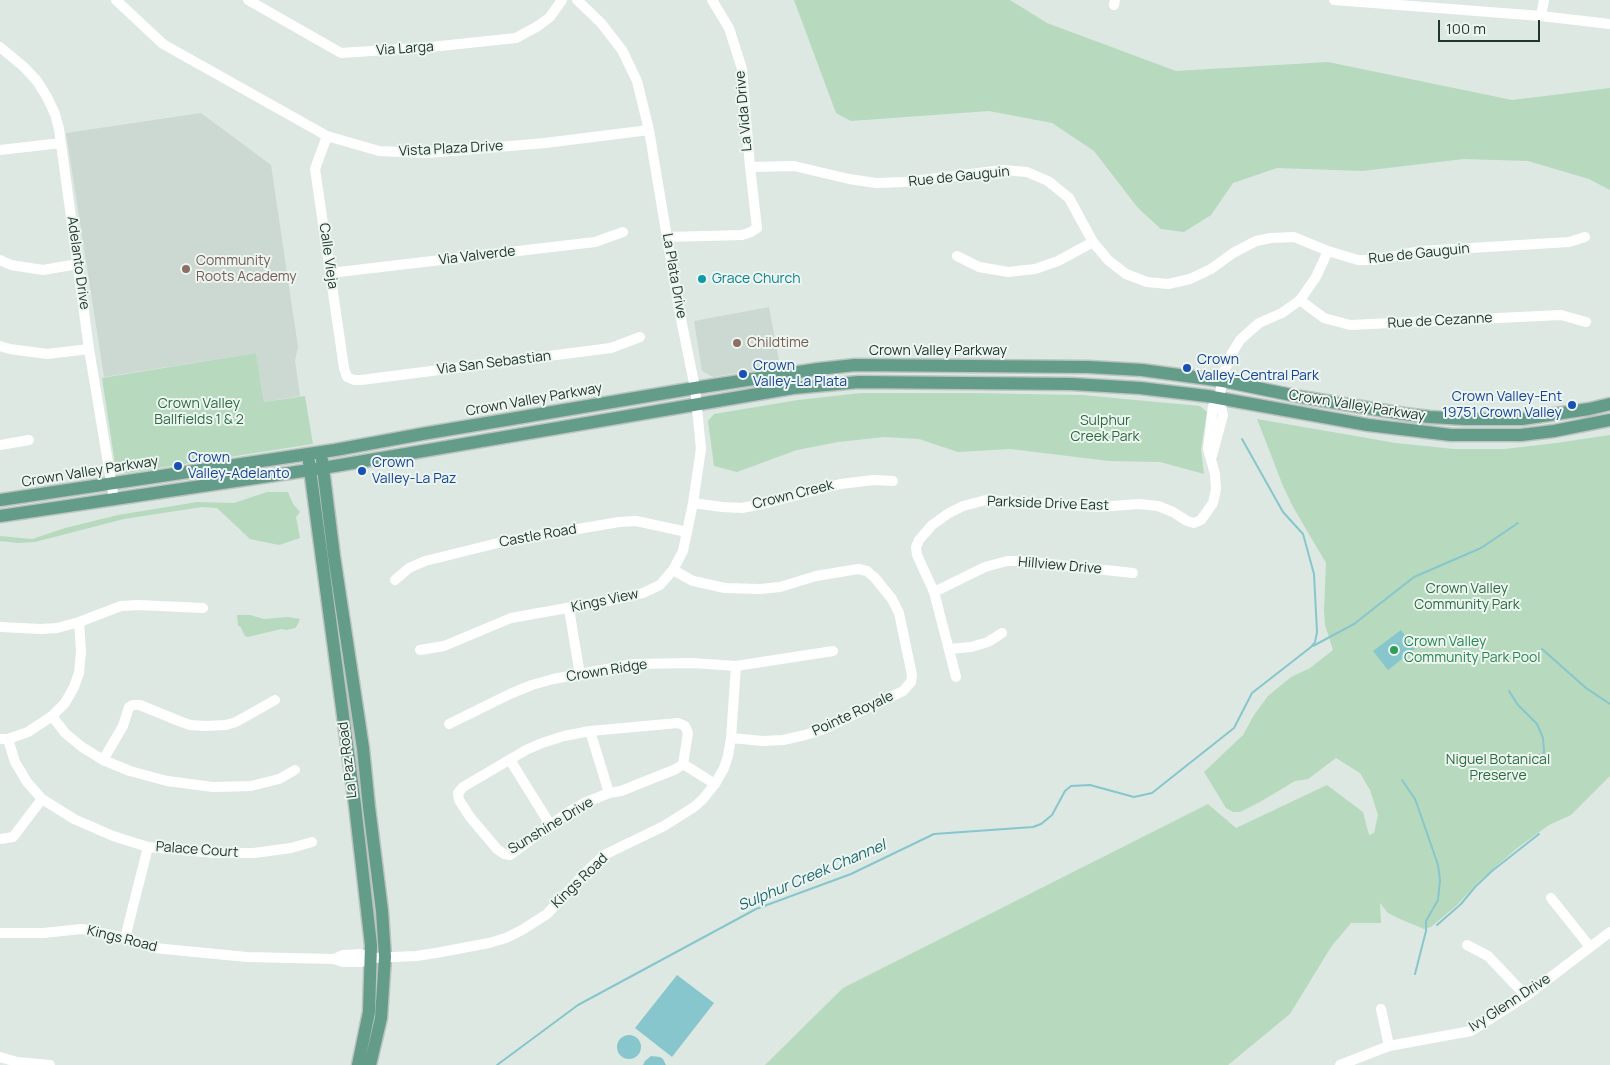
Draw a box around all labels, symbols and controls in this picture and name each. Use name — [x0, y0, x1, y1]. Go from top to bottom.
scale bar — [1440, 10, 1542, 42]
text: 100 m — [1446, 18, 1486, 39]
street label: Via Larga — [376, 39, 434, 59]
street label: La Vida Drive — [732, 70, 756, 152]
street label: Vista Plaza Drive — [398, 138, 504, 160]
street label: Rue de Gauguin — [908, 163, 1010, 191]
street label: Adelanto Drive — [63, 215, 93, 311]
street label: Calle Vieja — [315, 222, 341, 290]
street label: La Plata Drive — [658, 232, 690, 320]
street label: Rue de Gauguin — [1368, 240, 1470, 268]
street label: Via Valverde — [438, 243, 516, 269]
place label: Community Roots Academy — [196, 253, 297, 286]
marker: Community Roots Academy — [180, 263, 192, 275]
place label: Grace Church — [712, 271, 801, 287]
marker: Grace Church — [696, 273, 708, 285]
street label: Rue de Cezanne — [1387, 310, 1493, 332]
place label: Childtime — [747, 335, 809, 351]
marker: Childtime — [731, 337, 743, 349]
street label: Crown Valley Parkway — [869, 343, 1007, 359]
street label: Via San Sebastian — [436, 348, 552, 378]
place label: Crown Valley-Central Park — [1197, 352, 1319, 384]
place label: Crown Valley-La Plata — [753, 358, 847, 391]
marker: Crown Valley-Central Park — [1181, 362, 1193, 374]
marker: Crown Valley-La Plata — [737, 368, 749, 380]
street label: Crown Valley Parkway — [465, 380, 603, 420]
street label: Crown Valley Parkway — [1287, 387, 1427, 425]
place label: Crown Valley-Ent 19751 Crown Valley — [1442, 389, 1562, 422]
park label: Crown Valley Ballfields 1 & 2 — [154, 396, 244, 428]
marker: Crown Valley-Ent 19751 Crown Valley — [1566, 399, 1578, 411]
park label: Sulphur Creek Park — [1071, 413, 1139, 446]
place label: Crown Valley-Adelanto — [188, 450, 289, 482]
street label: Crown Valley Parkway — [20, 453, 160, 491]
place label: Crown Valley-La Paz — [372, 455, 456, 488]
marker: Crown Valley-Adelanto — [172, 460, 184, 472]
marker: Crown Valley-La Paz — [356, 465, 368, 477]
street label: Crown Creek — [751, 477, 835, 513]
street label: Parkside Drive East — [987, 493, 1109, 515]
street label: Castle Road — [498, 521, 578, 551]
street label: Hillview Drive — [1017, 554, 1103, 578]
park label: Crown Valley Community Park — [1414, 581, 1520, 614]
street label: Kings View — [570, 586, 640, 616]
place label: Crown Valley Community Park Pool — [1404, 634, 1540, 666]
marker: Crown Valley Community Park Pool — [1388, 644, 1400, 656]
street label: Crown Ridge — [565, 656, 649, 686]
street label: Pointe Royale — [810, 688, 896, 740]
street label: La Paz Road — [335, 721, 361, 799]
park label: Niguel Botanical Preserve — [1446, 752, 1550, 784]
street label: Sunshine Drive — [505, 794, 597, 858]
water label: Sulphur Creek Channel — [735, 837, 889, 915]
street label: Palace Court — [155, 839, 239, 861]
street label: Kings Road — [548, 850, 612, 912]
street label: Kings Road — [85, 922, 159, 956]
street label: Ivy Glenn Drive — [1466, 970, 1554, 1036]

